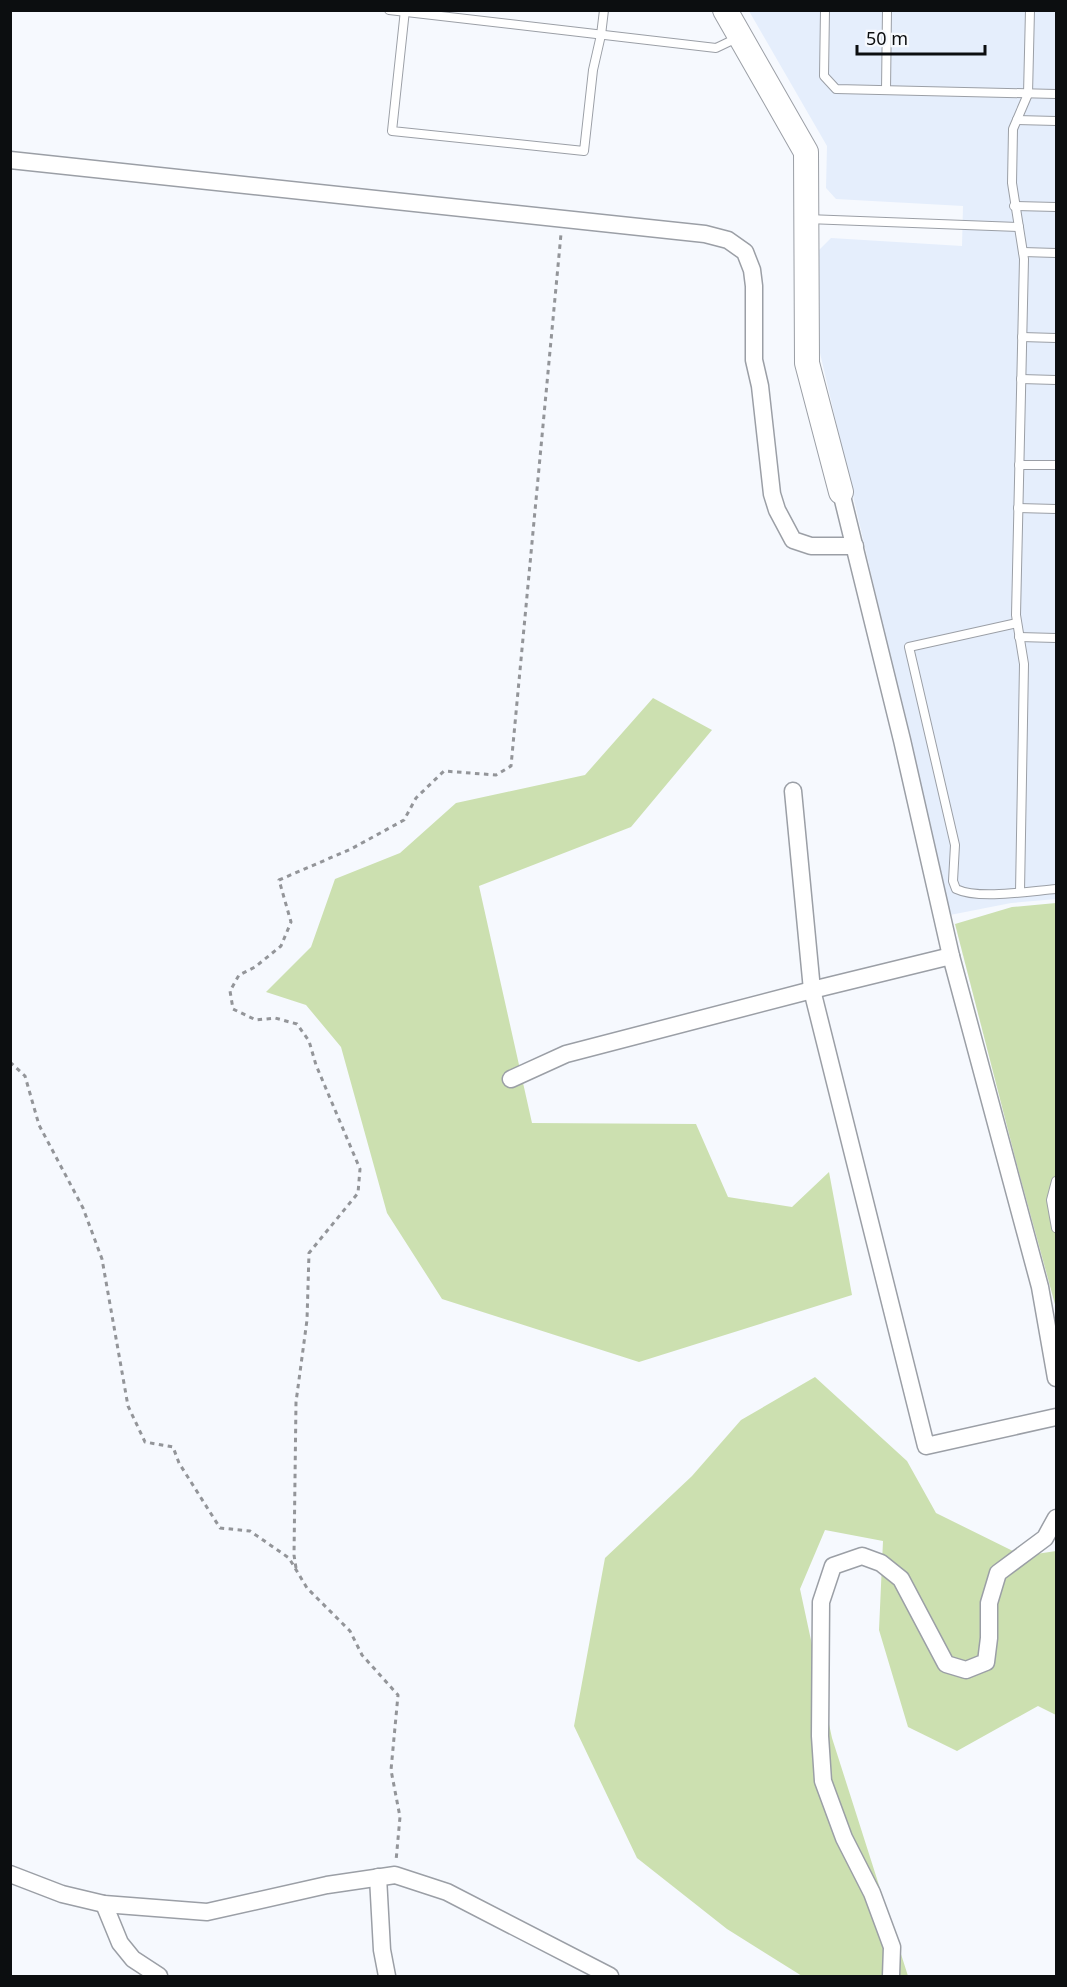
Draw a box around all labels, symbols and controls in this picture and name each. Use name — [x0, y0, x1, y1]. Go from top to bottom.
scale bar — [857, 18, 984, 56]
text: 50 m — [866, 26, 908, 50]

